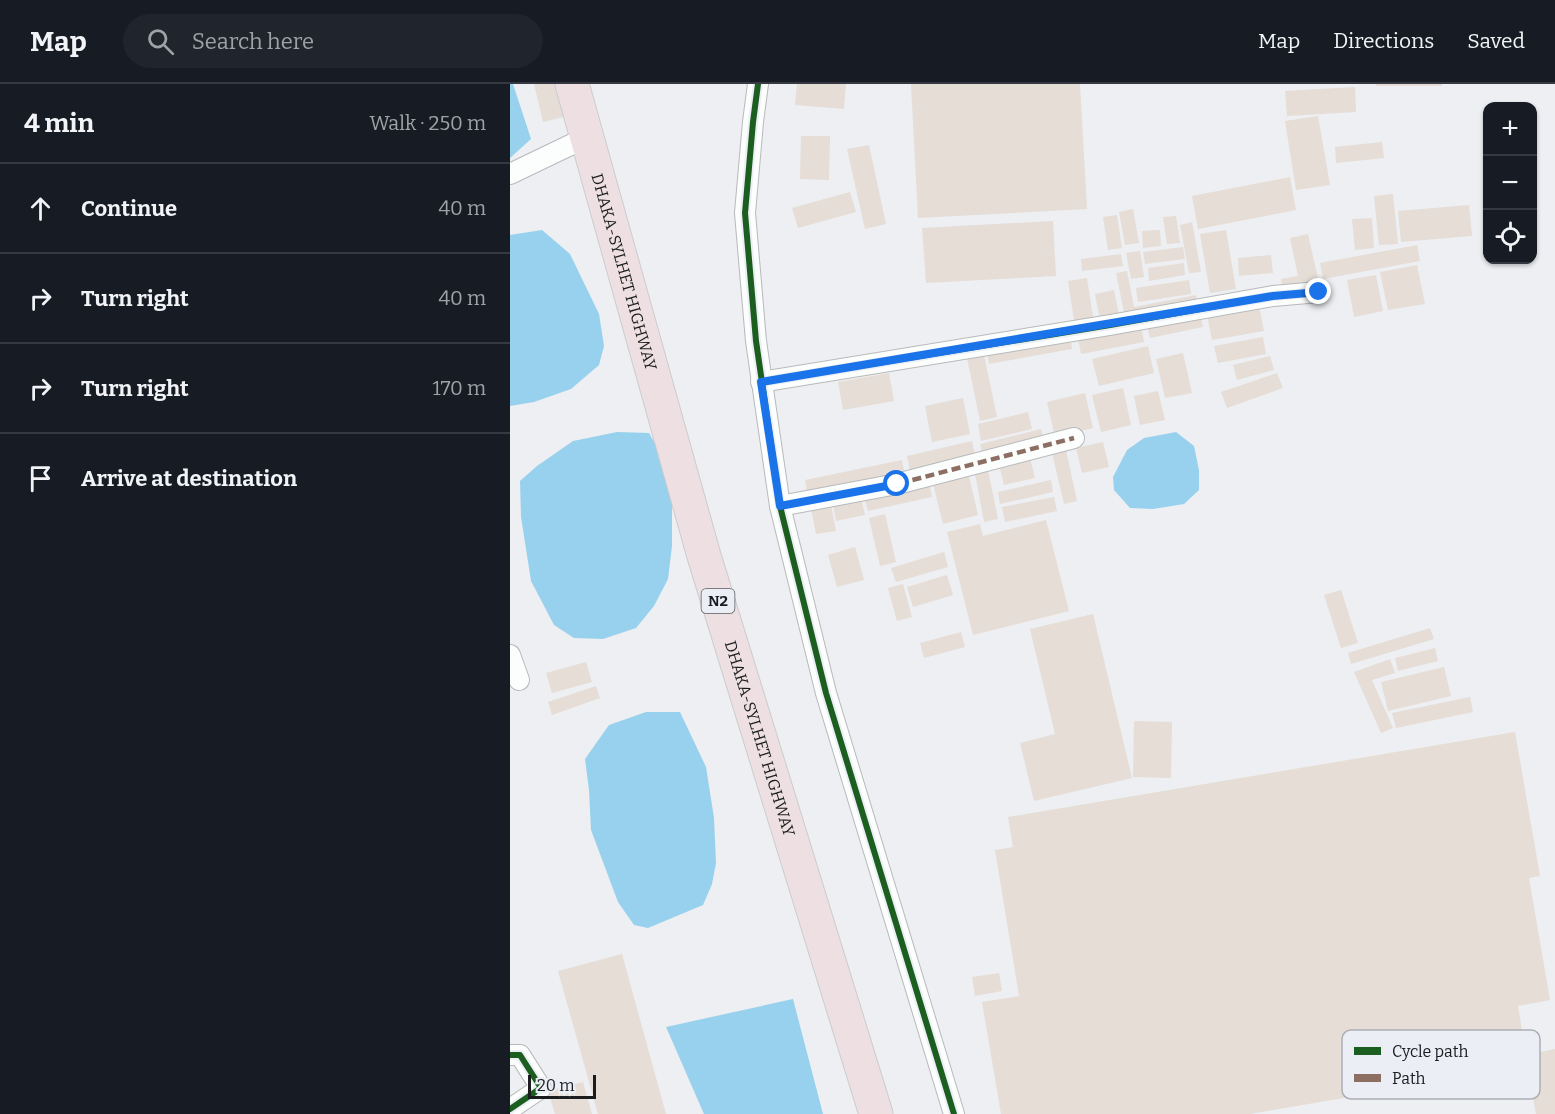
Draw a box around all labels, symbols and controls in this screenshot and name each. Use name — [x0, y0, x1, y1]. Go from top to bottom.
search box — [123, 14, 543, 68]
text: Map — [30, 25, 87, 58]
icon: search — [144, 25, 177, 58]
text: Search here — [192, 28, 314, 55]
text: Map — [1258, 28, 1300, 54]
text: Directions — [1333, 28, 1434, 54]
text: Saved — [1467, 28, 1525, 54]
map controls — [1483, 102, 1537, 264]
button: + — [1483, 102, 1537, 156]
text: 4 min — [24, 108, 94, 139]
text: Walk · 250 m — [369, 111, 486, 135]
button: − — [1483, 156, 1537, 210]
street label: DHAKA-SYLHET HIGHWAY — [587, 171, 661, 373]
icon: ahead — [24, 192, 57, 225]
text: Continue — [81, 195, 177, 222]
text: 40 m — [438, 196, 486, 220]
button: locate — [1483, 210, 1537, 264]
route end — [1305, 278, 1331, 304]
icon: right — [24, 282, 57, 315]
text: Turn right — [81, 285, 189, 312]
text: 40 m — [438, 286, 486, 310]
icon: right — [24, 372, 57, 405]
text: Turn right — [81, 375, 189, 402]
text: 170 m — [433, 376, 486, 400]
icon: arrive — [24, 462, 57, 495]
text: Arrive at destination — [81, 465, 297, 492]
route start — [883, 470, 909, 496]
road number: N2 — [702, 589, 734, 613]
street label: DHAKA-SYLHET HIGHWAY — [721, 638, 799, 839]
legend — [1342, 1030, 1540, 1099]
text: Cycle path — [1392, 1042, 1468, 1061]
text: Path — [1392, 1069, 1426, 1088]
scale bar — [528, 1072, 596, 1100]
text: 20 m — [537, 1076, 574, 1095]

